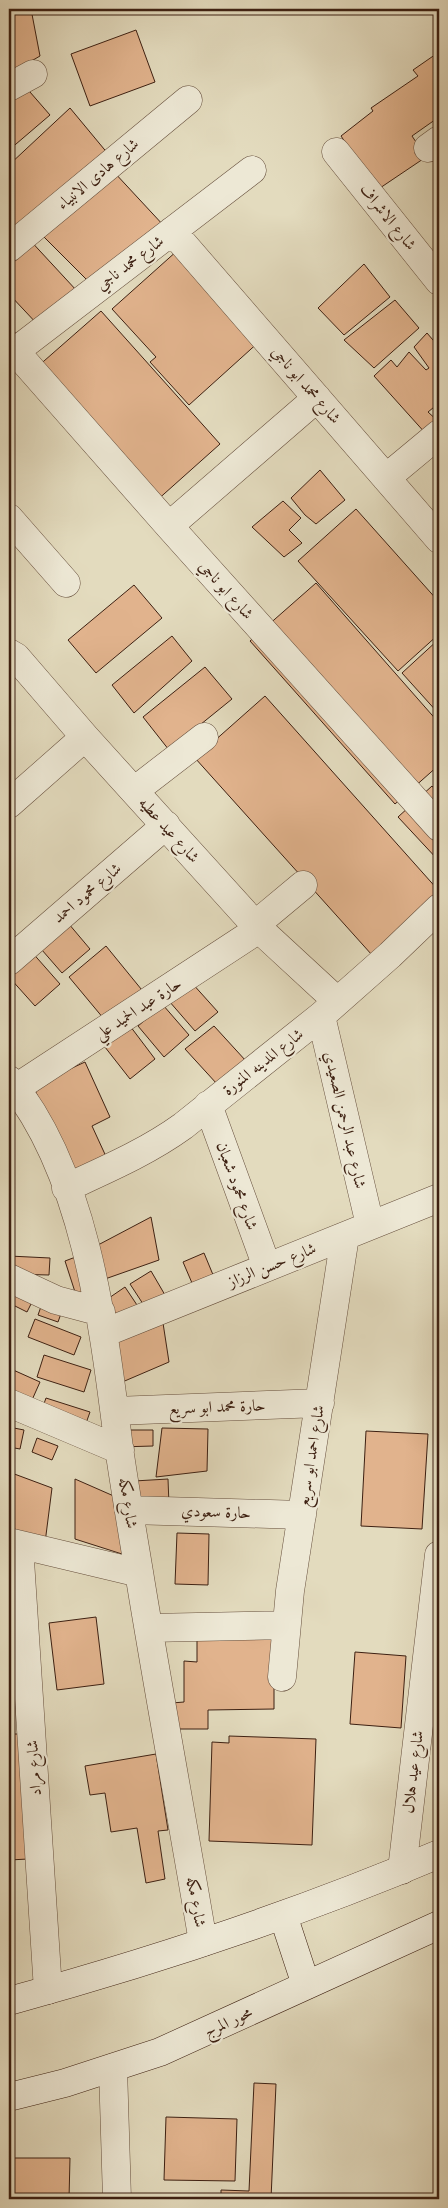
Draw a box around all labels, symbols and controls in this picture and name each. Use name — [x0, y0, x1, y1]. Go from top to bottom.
street label: شارع هادى الانبياء — [52, 133, 145, 216]
street label: شارع الاشراف — [353, 179, 422, 256]
street label: شارع محمد ناجي — [92, 230, 170, 297]
street label: شارع محمد ابو ناجي — [265, 342, 346, 430]
street label: شارع ابو ناجي — [192, 556, 258, 626]
street label: شارع عيد عطيه — [132, 792, 205, 869]
street label: شارع محمود احمد — [48, 858, 127, 930]
street label: حارة عبد الحميد علي — [90, 973, 188, 1049]
street label: شارع المدينه المنورة — [218, 1023, 309, 1102]
street label: شارع عبد الرحمن الصعيدي — [317, 1049, 371, 1191]
street label: شارع محمود شعبان — [209, 1139, 263, 1234]
street label: شارع حسن الرزاز — [223, 1237, 320, 1295]
street label: حارة محمد ابو سريع — [168, 1394, 266, 1424]
street label: شارع احمد ابو سريع — [292, 1404, 334, 1509]
street label: شارع مكه — [111, 1476, 143, 1530]
street label: حارة سعودي — [181, 1500, 251, 1525]
street label: شارع عيد هلال — [397, 1729, 431, 1815]
street label: شارع مراد — [21, 1739, 49, 1797]
street label: شارع مكه — [179, 1875, 211, 1929]
street label: محور المرج — [200, 2001, 257, 2045]

